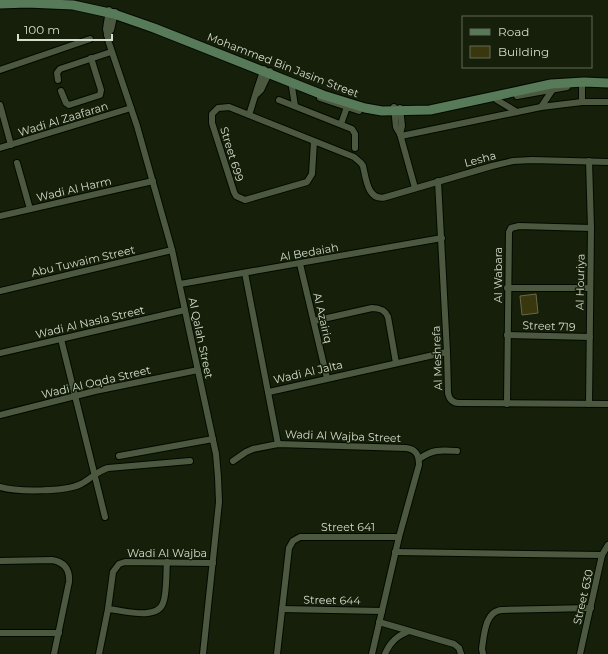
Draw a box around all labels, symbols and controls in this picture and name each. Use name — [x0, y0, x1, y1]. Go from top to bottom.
scale bar — [18, 16, 112, 42]
legend — [462, 16, 592, 68]
text: 100 m — [24, 22, 60, 37]
text: Road — [498, 24, 529, 39]
street label: Mohammed Bin Jasim Street — [205, 30, 361, 101]
text: Building — [498, 44, 549, 59]
street label: Wadi Al Zaafaran — [16, 99, 110, 139]
street label: Street 699 — [217, 125, 247, 183]
street label: Lesha — [463, 148, 497, 170]
street label: Wadi Al Harm — [35, 174, 113, 204]
street label: Al Bedaiah — [278, 240, 340, 264]
street label: Abu Tuwaim Street — [30, 242, 137, 280]
street label: Al Wabara — [491, 247, 505, 303]
street label: Al Houriya — [573, 254, 587, 310]
street label: Al Azairiq — [310, 291, 336, 345]
street label: Al Qalah Street — [186, 296, 217, 380]
street label: Wadi Al Nasla Street — [34, 303, 146, 341]
street label: Street 719 — [522, 318, 576, 334]
street label: Al Meshrefa — [429, 325, 445, 391]
street label: Wadi Al Jalta — [272, 357, 344, 387]
street label: Wadi Al Oqda Street — [40, 362, 153, 401]
street label: Wadi Al Wajba Street — [285, 427, 402, 445]
street label: Street 641 — [321, 520, 375, 534]
street label: Wadi Al Wajba — [127, 546, 207, 560]
street label: Street 630 — [570, 568, 596, 626]
street label: Street 644 — [303, 593, 362, 608]

